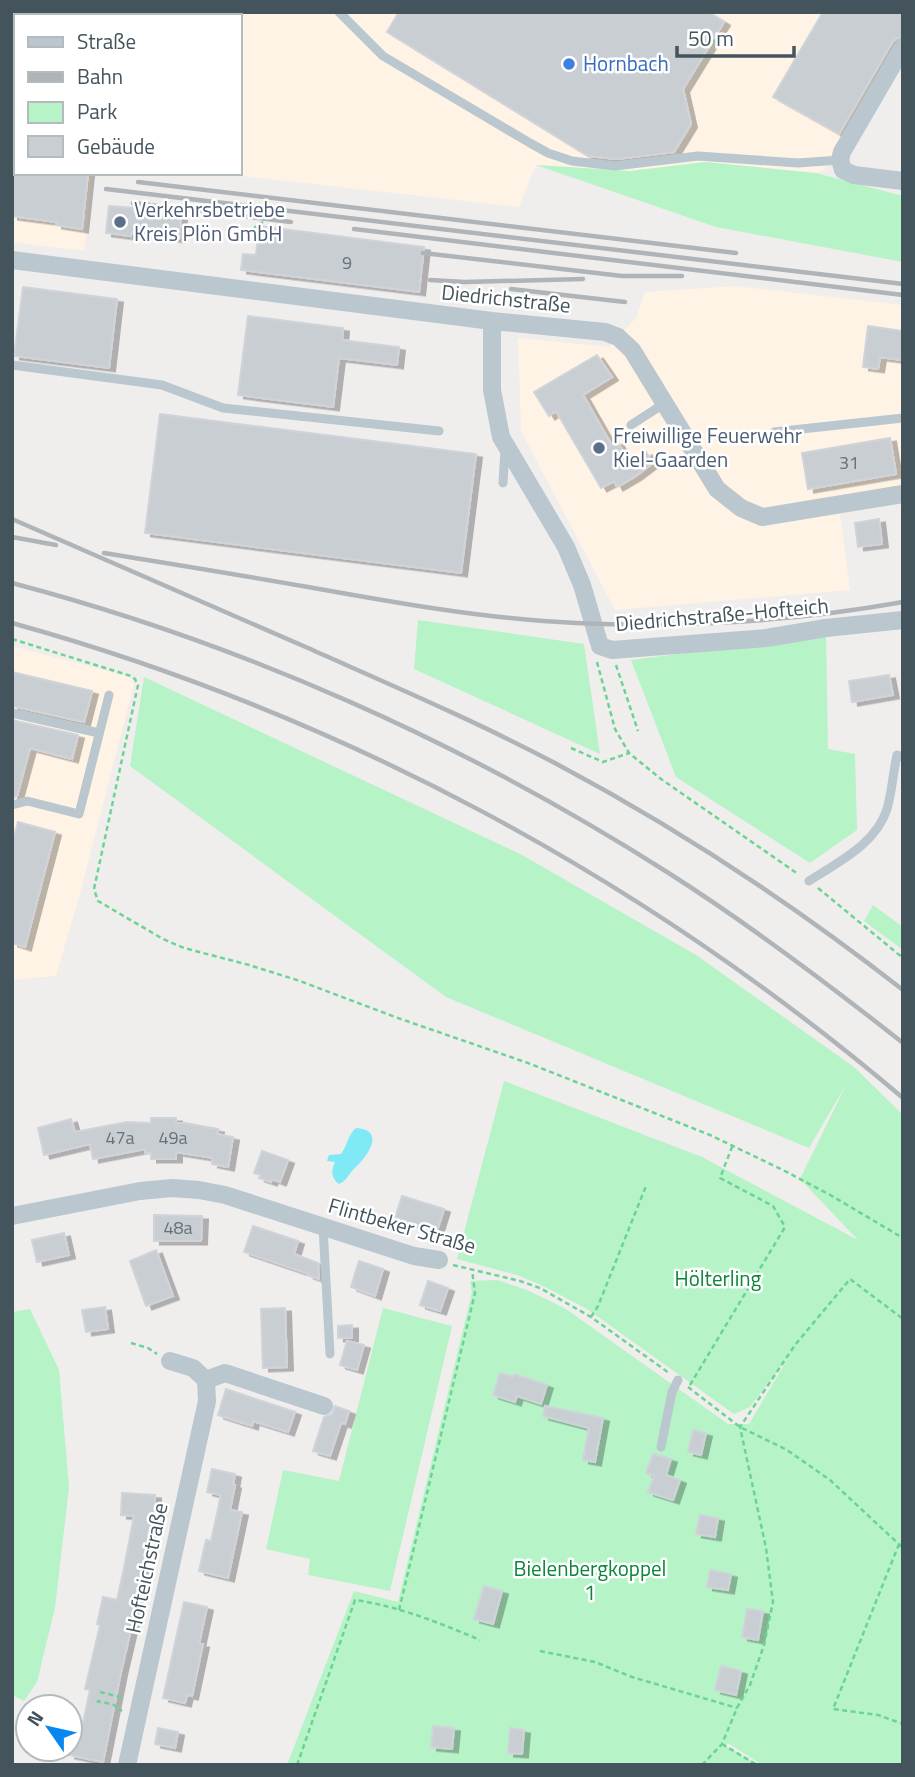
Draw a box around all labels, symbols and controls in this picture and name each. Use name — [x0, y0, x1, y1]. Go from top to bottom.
legend — [14, 14, 242, 175]
scale bar — [677, 14, 794, 58]
text: 50 m — [688, 22, 734, 54]
text: Straße — [77, 25, 136, 57]
place label: Hornbach — [583, 47, 669, 79]
marker: Hornbach — [561, 56, 577, 72]
text: Bahn — [77, 60, 123, 92]
text: Park — [77, 95, 117, 127]
text: Gebäude — [77, 130, 155, 162]
place label: Verkehrsbetriebe Kreis Plön GmbH — [134, 193, 285, 249]
marker: Verkehrsbetriebe Kreis Plön GmbH — [112, 214, 128, 230]
house number: 9 — [342, 249, 352, 276]
street label: Diedrichstraße — [440, 275, 572, 321]
place label: Freiwillige Feuerwehr Kiel-Gaarden — [613, 419, 802, 475]
marker: Freiwillige Feuerwehr Kiel-Gaarden — [591, 440, 607, 456]
house number: 31 — [839, 449, 859, 476]
street label: Diedrichstraße-Hofteich — [614, 589, 830, 639]
house number: 47a — [105, 1124, 135, 1151]
house number: 49a — [158, 1124, 188, 1151]
street label: Flintbeker Straße — [325, 1189, 480, 1261]
house number: 48a — [163, 1214, 193, 1241]
park label: Hölterling — [675, 1262, 762, 1294]
street label: Hofteichstraße — [117, 1500, 175, 1636]
park label: Bielenbergkoppel 1 — [514, 1552, 666, 1608]
north arrow — [14, 1693, 84, 1763]
text: N — [19, 1705, 50, 1732]

